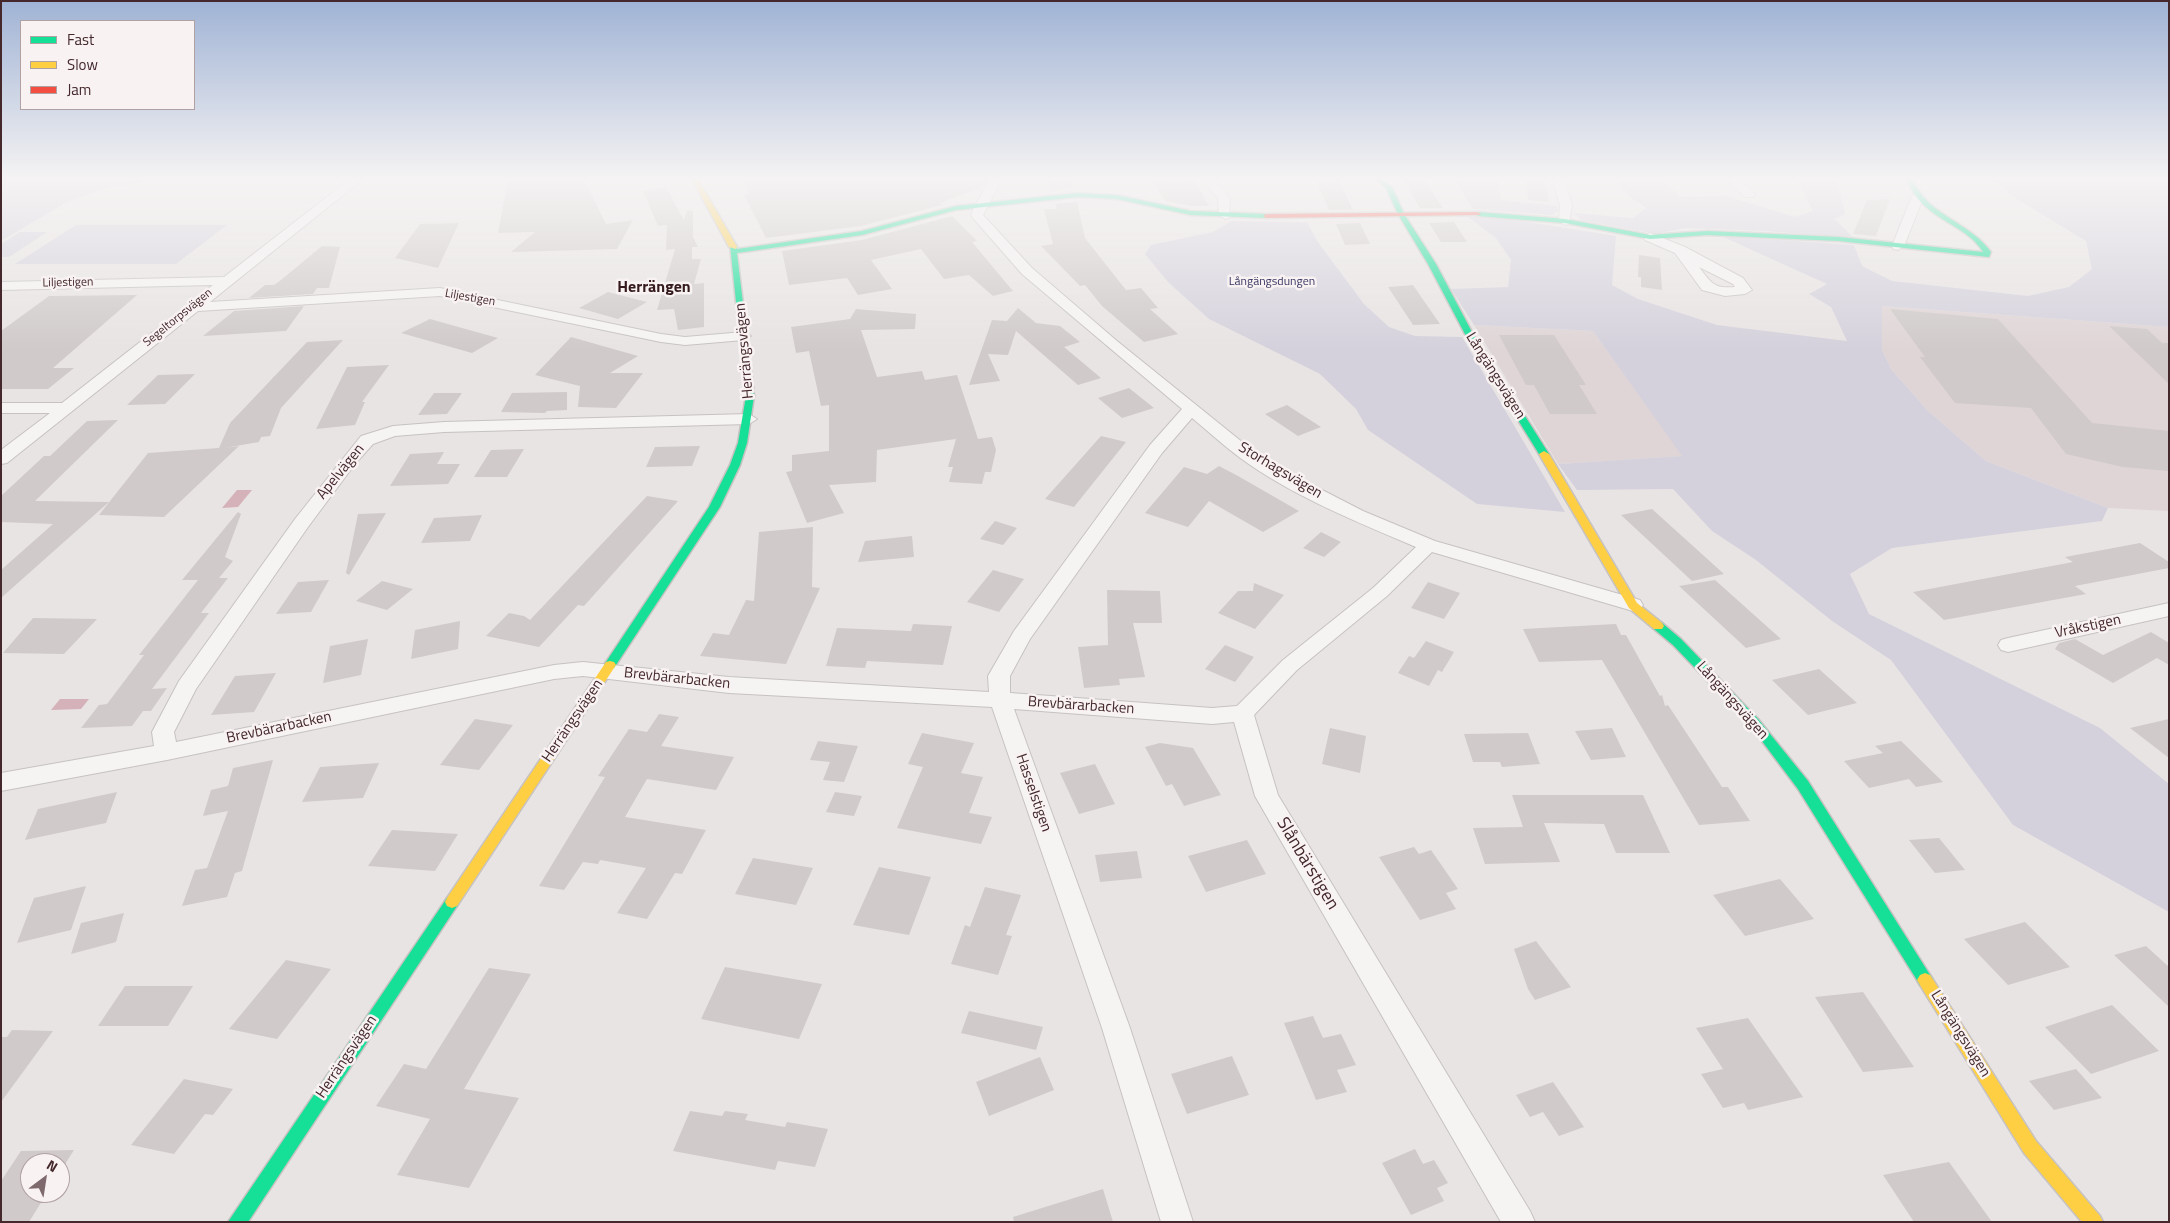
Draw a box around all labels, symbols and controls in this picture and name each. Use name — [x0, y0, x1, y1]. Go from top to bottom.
legend — [20, 20, 195, 110]
text: Fast — [67, 28, 94, 51]
text: Slow — [67, 53, 98, 76]
text: Jam — [67, 78, 91, 101]
street label: Liljestigen — [42, 275, 94, 291]
park label: Långängsdungen — [1229, 275, 1315, 289]
district label: Herrängen — [617, 278, 691, 298]
street label: Segeltorpsvägen — [141, 286, 215, 350]
street label: Liljestigen — [444, 286, 496, 310]
street label: Herrängsvägen — [732, 302, 758, 400]
street label: Långängsvägen — [1461, 329, 1529, 423]
street label: Storhagsvägen — [1235, 439, 1325, 503]
street label: Apelvägen — [313, 441, 369, 503]
street label: Vråkstigen — [2053, 611, 2123, 643]
street label: Långängsvägen — [1692, 658, 1772, 744]
street label: Brevbärarbacken — [623, 664, 731, 694]
street label: Herrängsvägen — [539, 676, 607, 766]
street label: Brevbärarbacken — [1027, 693, 1135, 719]
street label: Brevbärarbacken — [225, 708, 333, 748]
street label: Hasselstigen — [1011, 752, 1055, 834]
street label: Slånbärstigen — [1271, 814, 1343, 914]
street label: Långängsvägen — [1926, 987, 1994, 1081]
street label: Herrängsvägen — [313, 1012, 381, 1102]
north arrow — [20, 1153, 70, 1203]
text: N — [43, 1154, 62, 1177]

